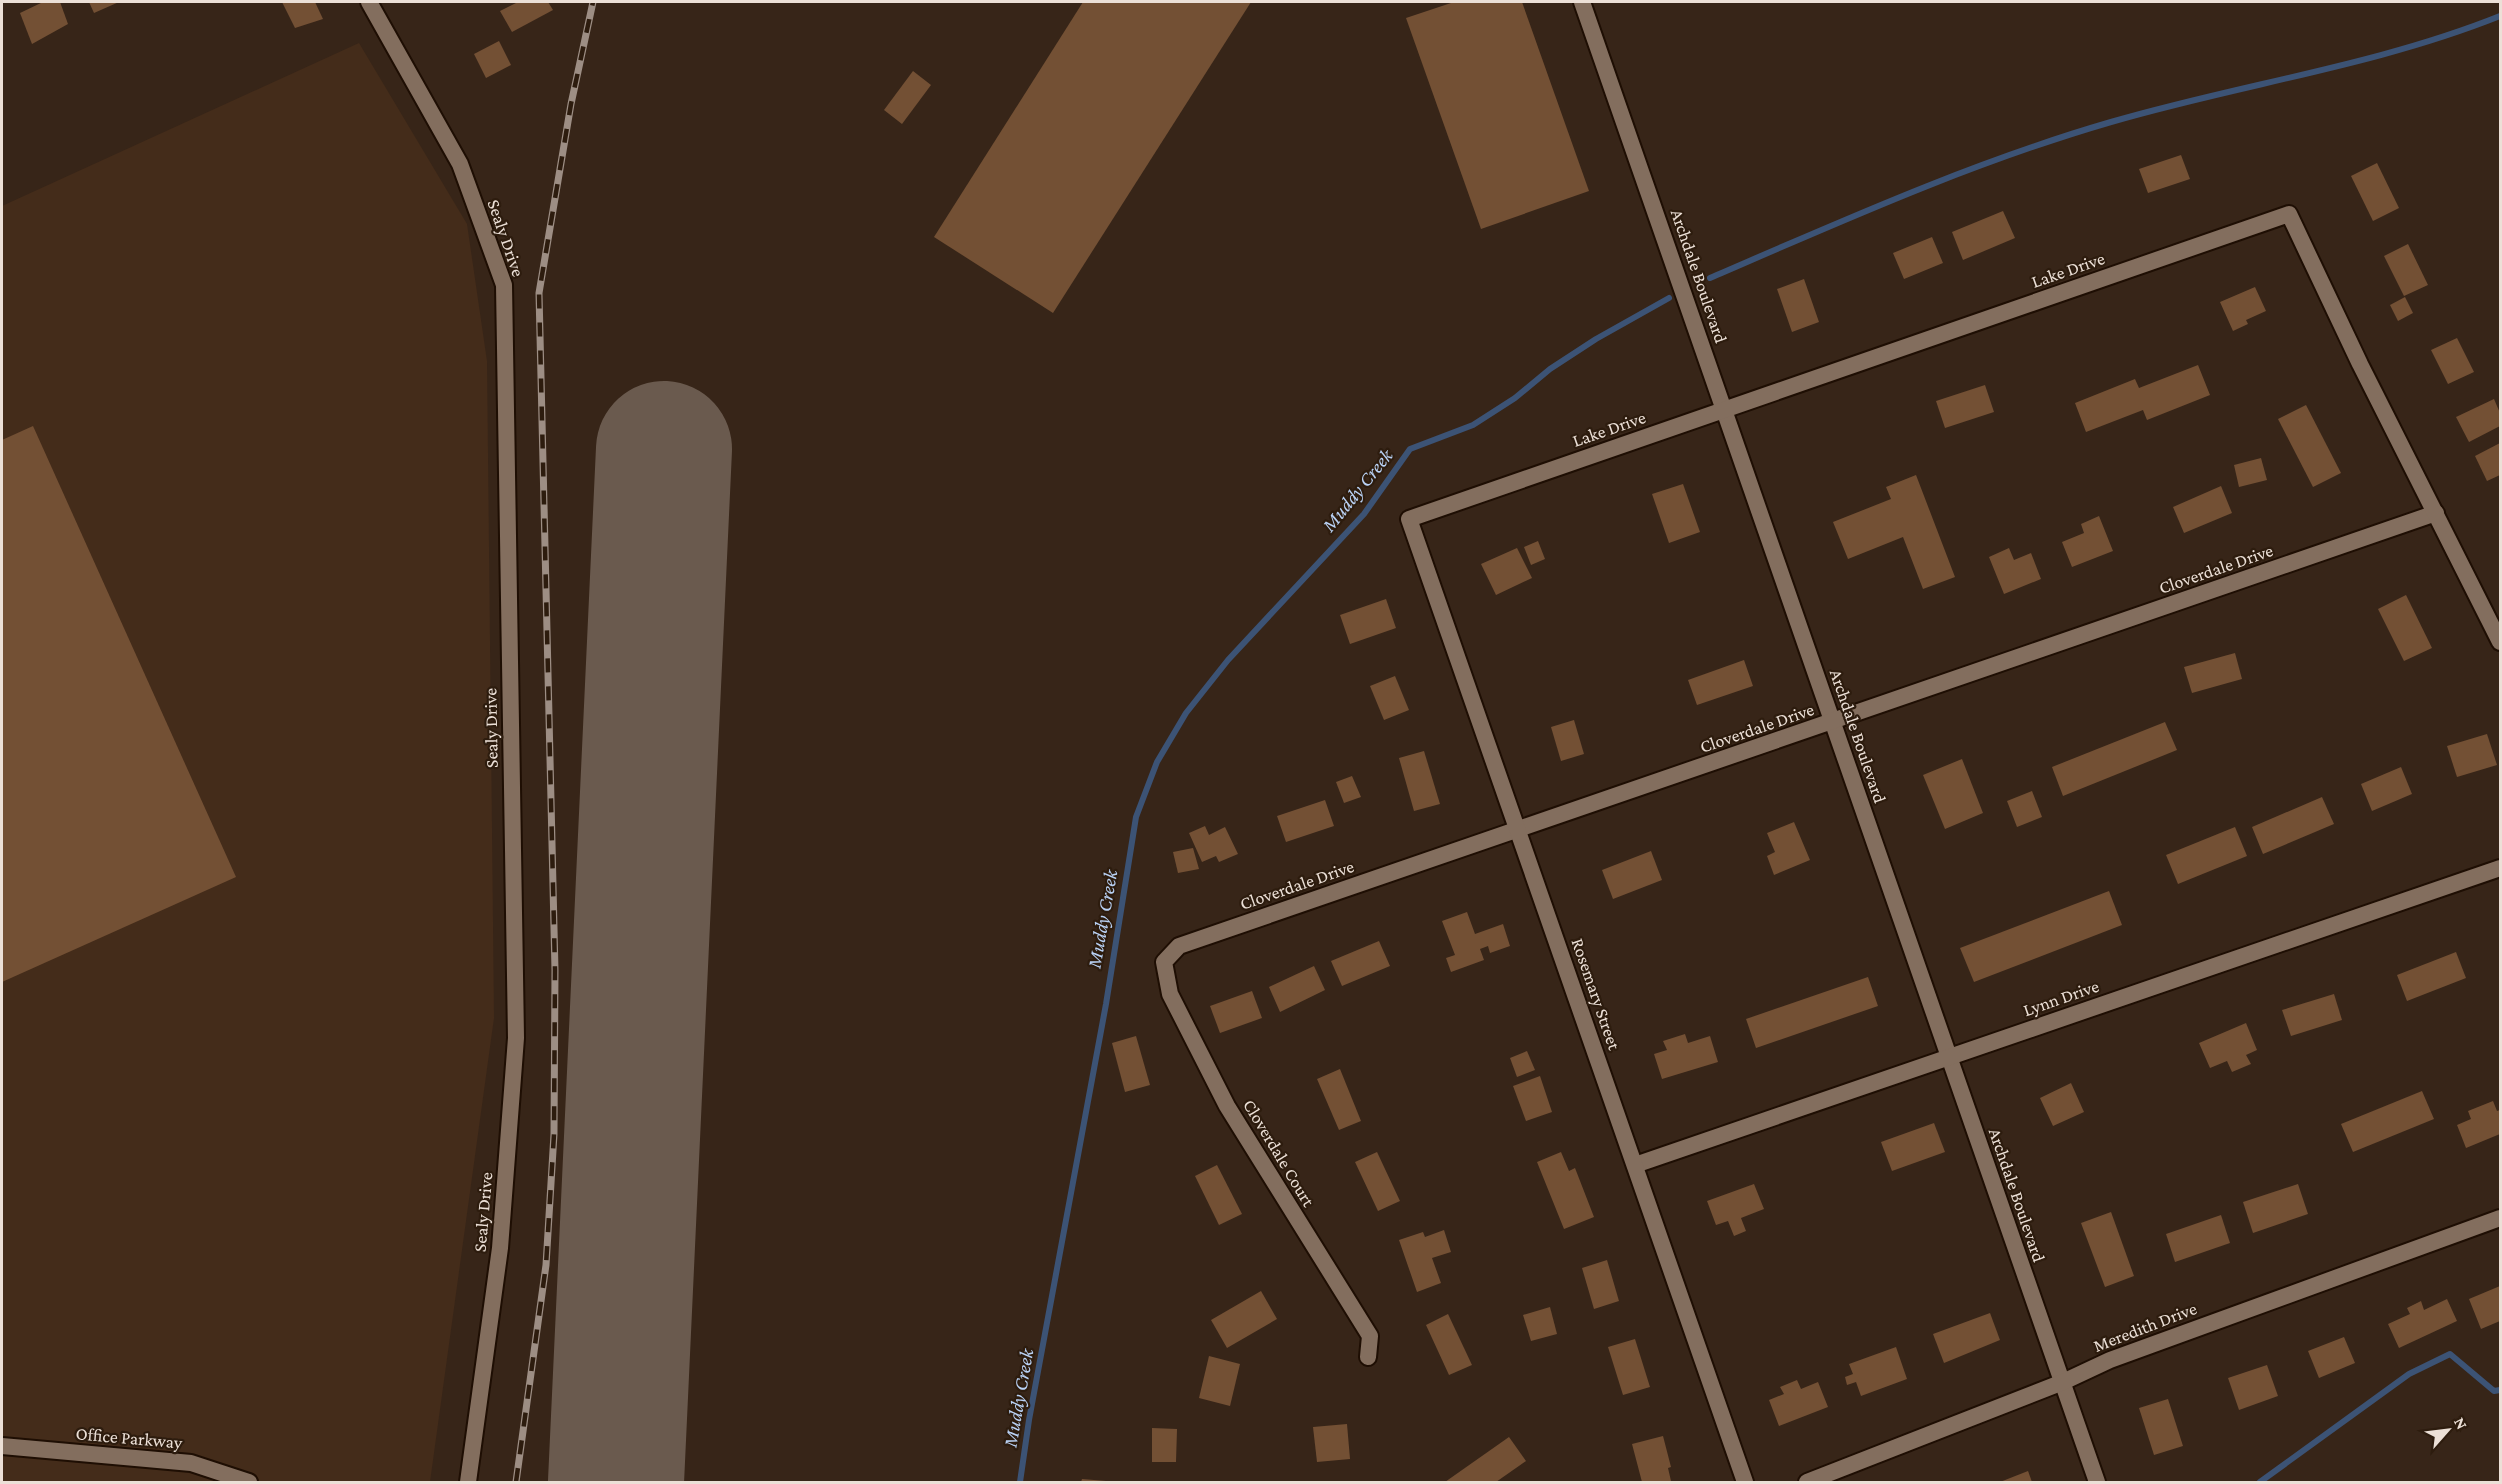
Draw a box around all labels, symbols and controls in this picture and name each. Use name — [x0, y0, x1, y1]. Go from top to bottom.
street label: Sealy Drive — [483, 197, 529, 279]
street label: Archdale Boulevard — [1667, 207, 1731, 346]
street label: Lake Drive — [2029, 248, 2107, 292]
street label: Lake Drive — [1570, 407, 1648, 451]
water label: Muddy Creek — [1316, 443, 1399, 537]
street label: Cloverdale Drive — [2156, 540, 2276, 598]
street label: Archdale Boulevard — [1826, 667, 1890, 806]
street label: Sealy Drive — [480, 688, 502, 768]
street label: Cloverdale Drive — [1697, 699, 1817, 757]
street label: Cloverdale Drive — [1237, 856, 1357, 914]
water label: Muddy Creek — [1082, 867, 1123, 971]
street label: Rosemary Street — [1568, 936, 1625, 1053]
street label: Lynn Drive — [2021, 976, 2102, 1020]
street label: Cloverdale Court — [1239, 1096, 1319, 1211]
street label: Archdale Boulevard — [1985, 1126, 2049, 1265]
street label: Sealy Drive — [470, 1171, 496, 1253]
street label: Meredith Drive — [2090, 1298, 2200, 1356]
water label: Muddy Creek — [998, 1346, 1039, 1450]
north arrow — [2418, 1400, 2478, 1460]
text: N — [2451, 1414, 2471, 1432]
street label: Office Parkway — [75, 1423, 184, 1453]

